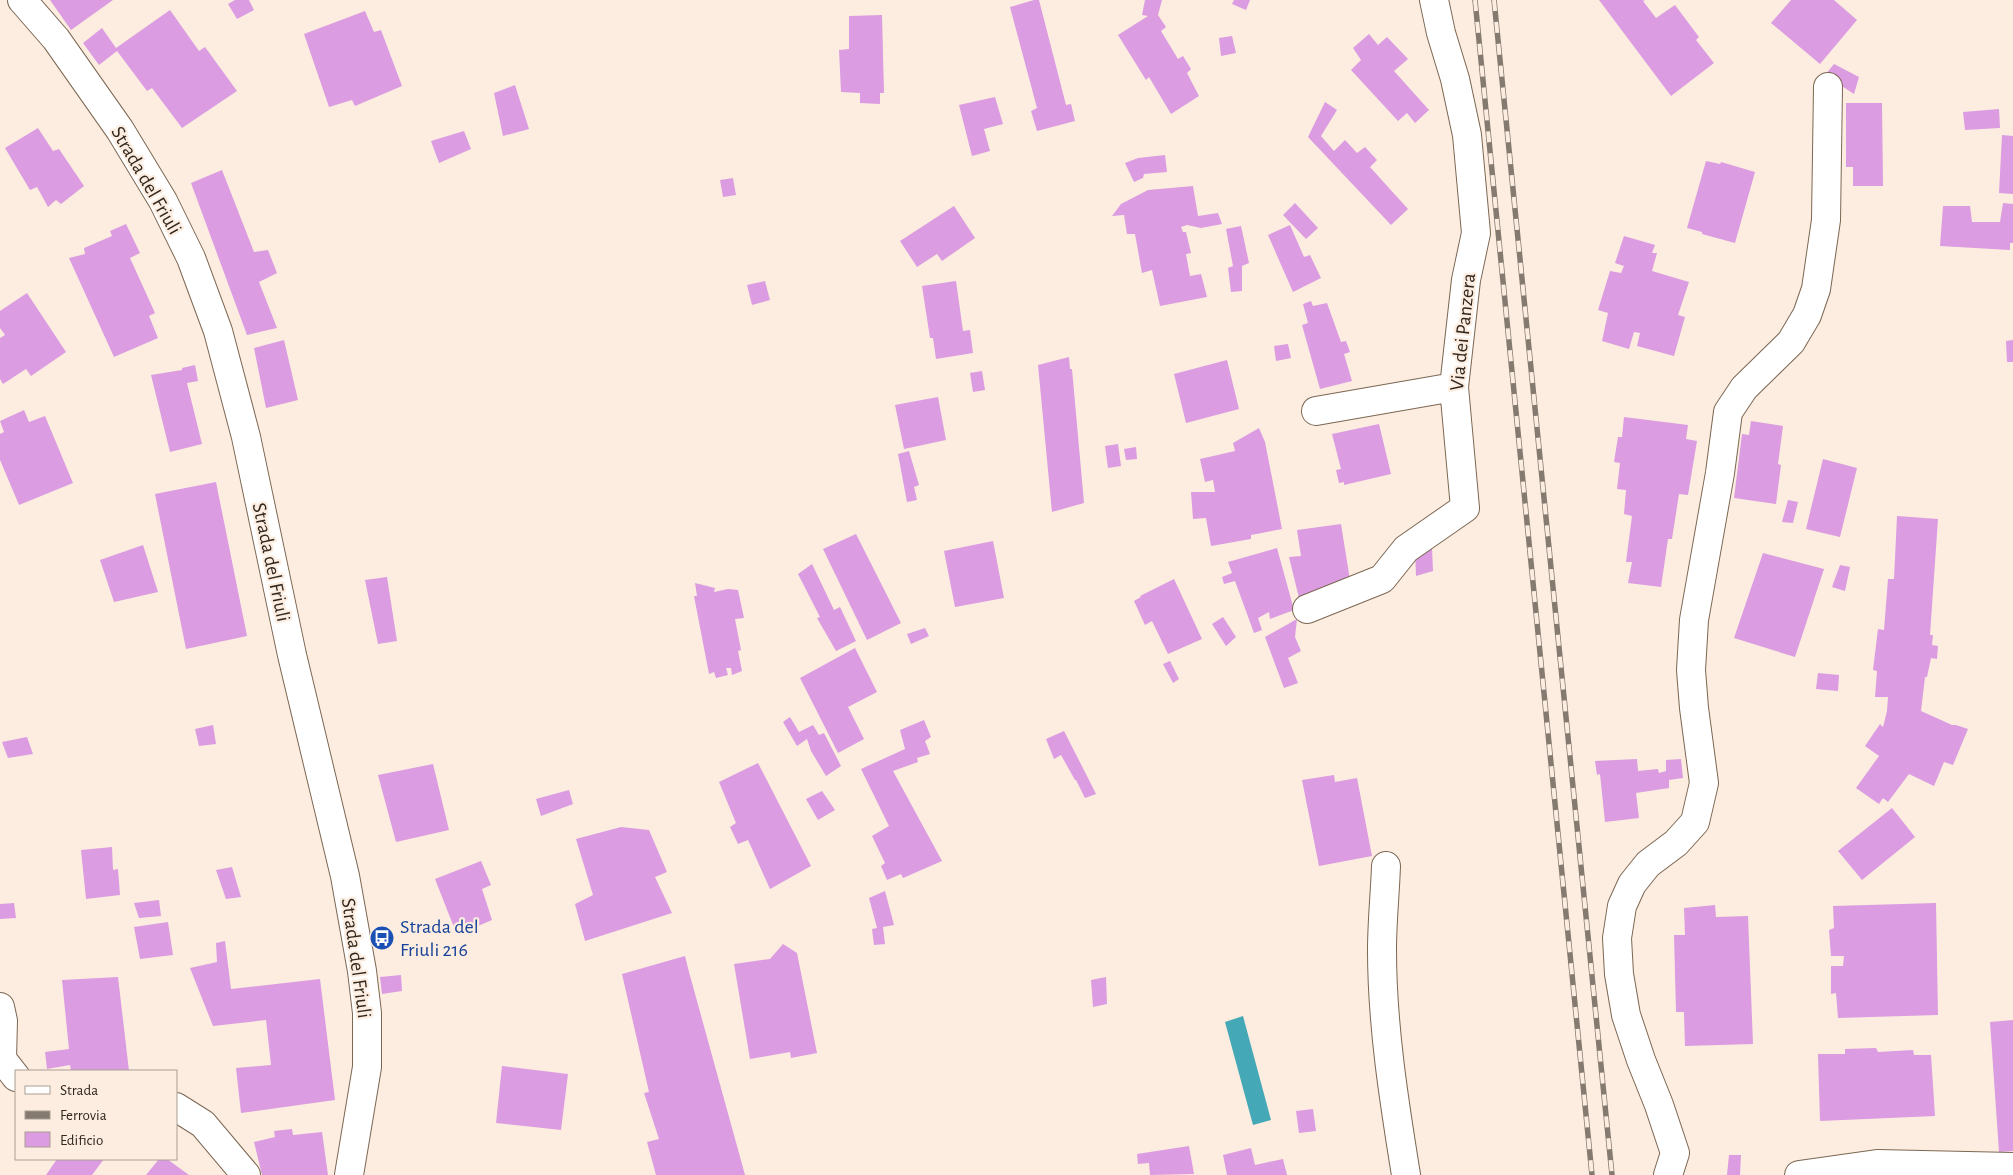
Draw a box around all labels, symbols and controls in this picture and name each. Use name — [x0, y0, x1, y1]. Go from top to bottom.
street label: Strada del Friuli — [107, 123, 185, 238]
street label: Via dei Panzera — [1447, 272, 1479, 392]
street label: Strada del Friuli — [249, 501, 293, 624]
street label: Strada del Friuli — [338, 897, 374, 1020]
place label: Strada del Friuli 216 — [400, 917, 479, 960]
bus stop icon: Strada del Friuli 216 — [369, 925, 395, 951]
legend — [15, 1070, 178, 1160]
text: Strada — [60, 1083, 98, 1098]
text: Ferrovia — [60, 1108, 107, 1123]
text: Edificio — [60, 1133, 103, 1148]

